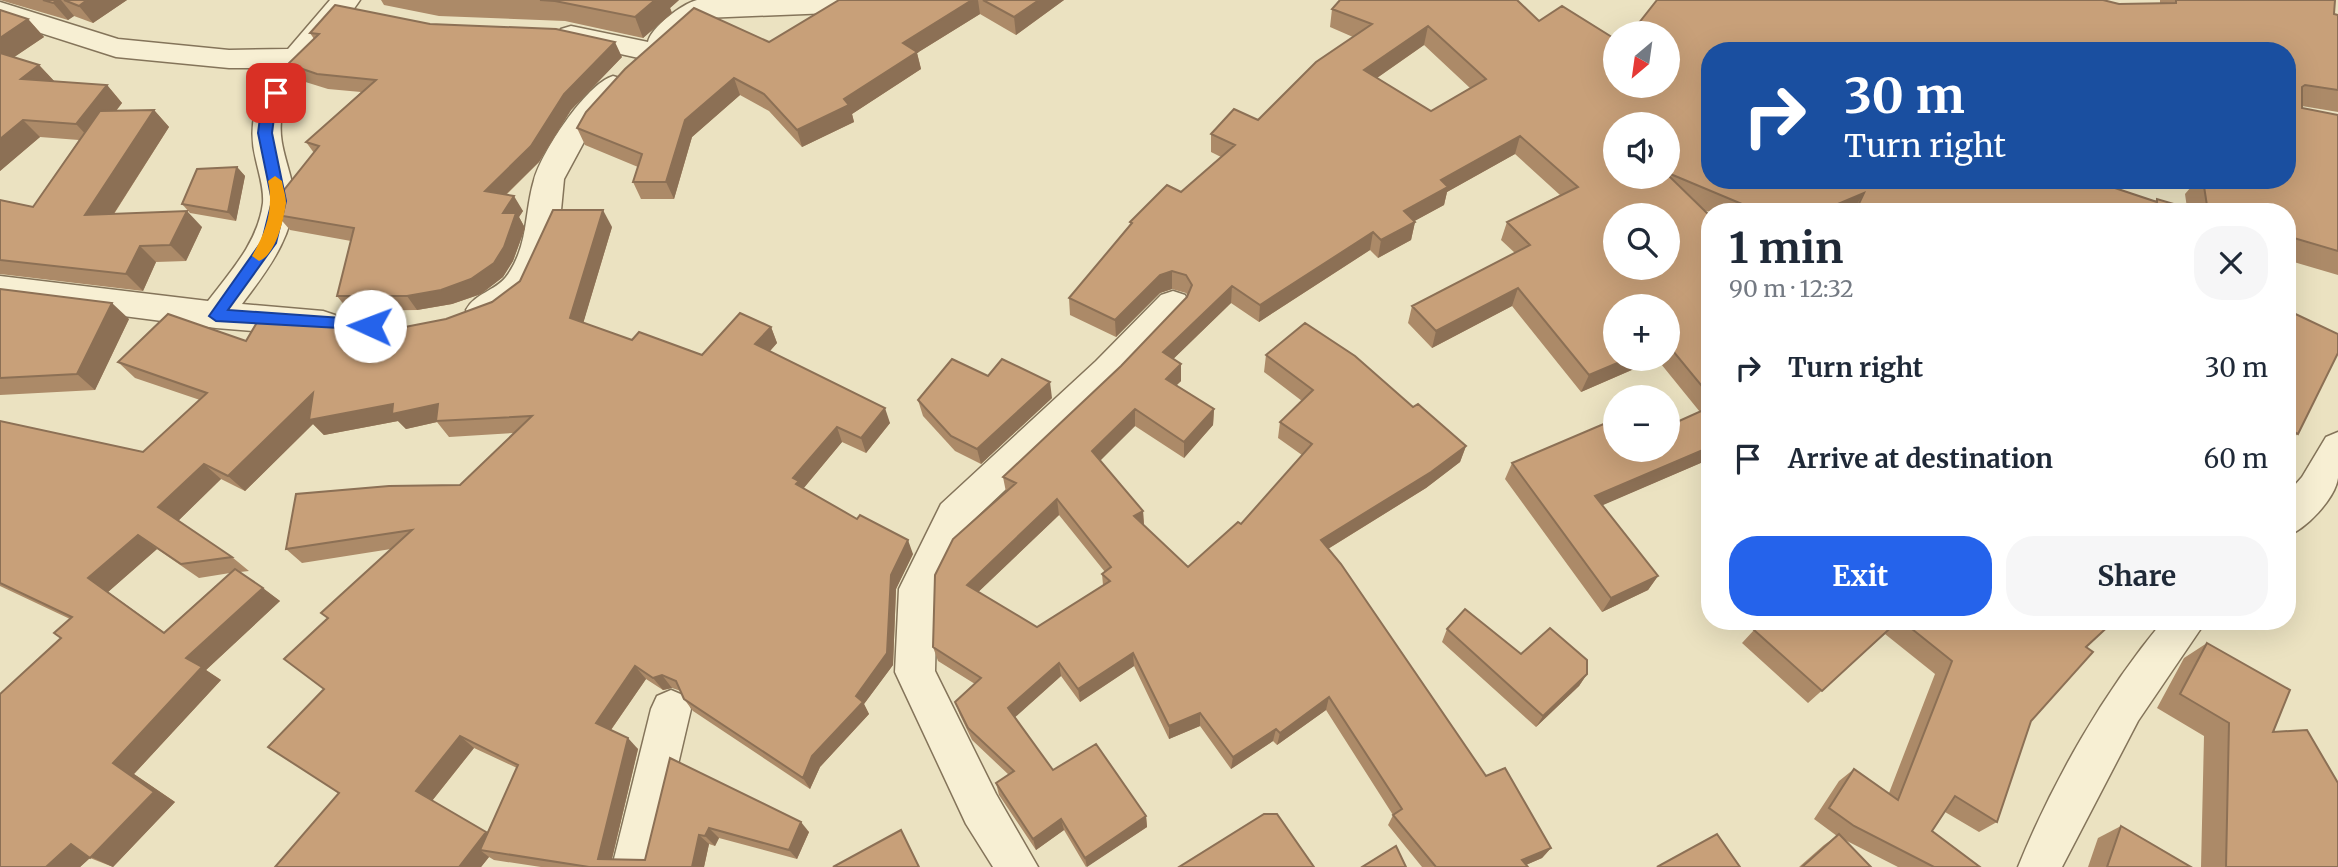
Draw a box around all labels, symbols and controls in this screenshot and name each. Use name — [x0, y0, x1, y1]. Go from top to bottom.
north arrow — [1603, 21, 1680, 98]
map controls — [1603, 21, 1680, 462]
pin — [246, 63, 306, 123]
text: 30 m — [1844, 65, 1965, 126]
icon: right — [1729, 70, 1820, 161]
icon: arrive — [257, 74, 295, 112]
button: sound — [1603, 112, 1680, 189]
text: Turn right — [1844, 126, 2006, 166]
button: search — [1603, 203, 1680, 280]
text: 1 min — [1729, 222, 1843, 274]
button: close — [2194, 226, 2268, 300]
text: 90 m · 12:32 — [1729, 274, 1854, 303]
position arrow — [333, 289, 407, 363]
button: + — [1603, 294, 1680, 371]
icon: right — [1729, 349, 1767, 387]
text: Turn right — [1788, 351, 1923, 384]
text: 30 m — [2205, 351, 2268, 384]
button: − — [1603, 385, 1680, 462]
icon: arrive — [1729, 440, 1767, 478]
text: Arrive at destination — [1788, 442, 2053, 475]
text: 60 m — [2204, 442, 2268, 475]
button: Exit — [1729, 536, 1992, 616]
button: Share — [2006, 536, 2268, 616]

